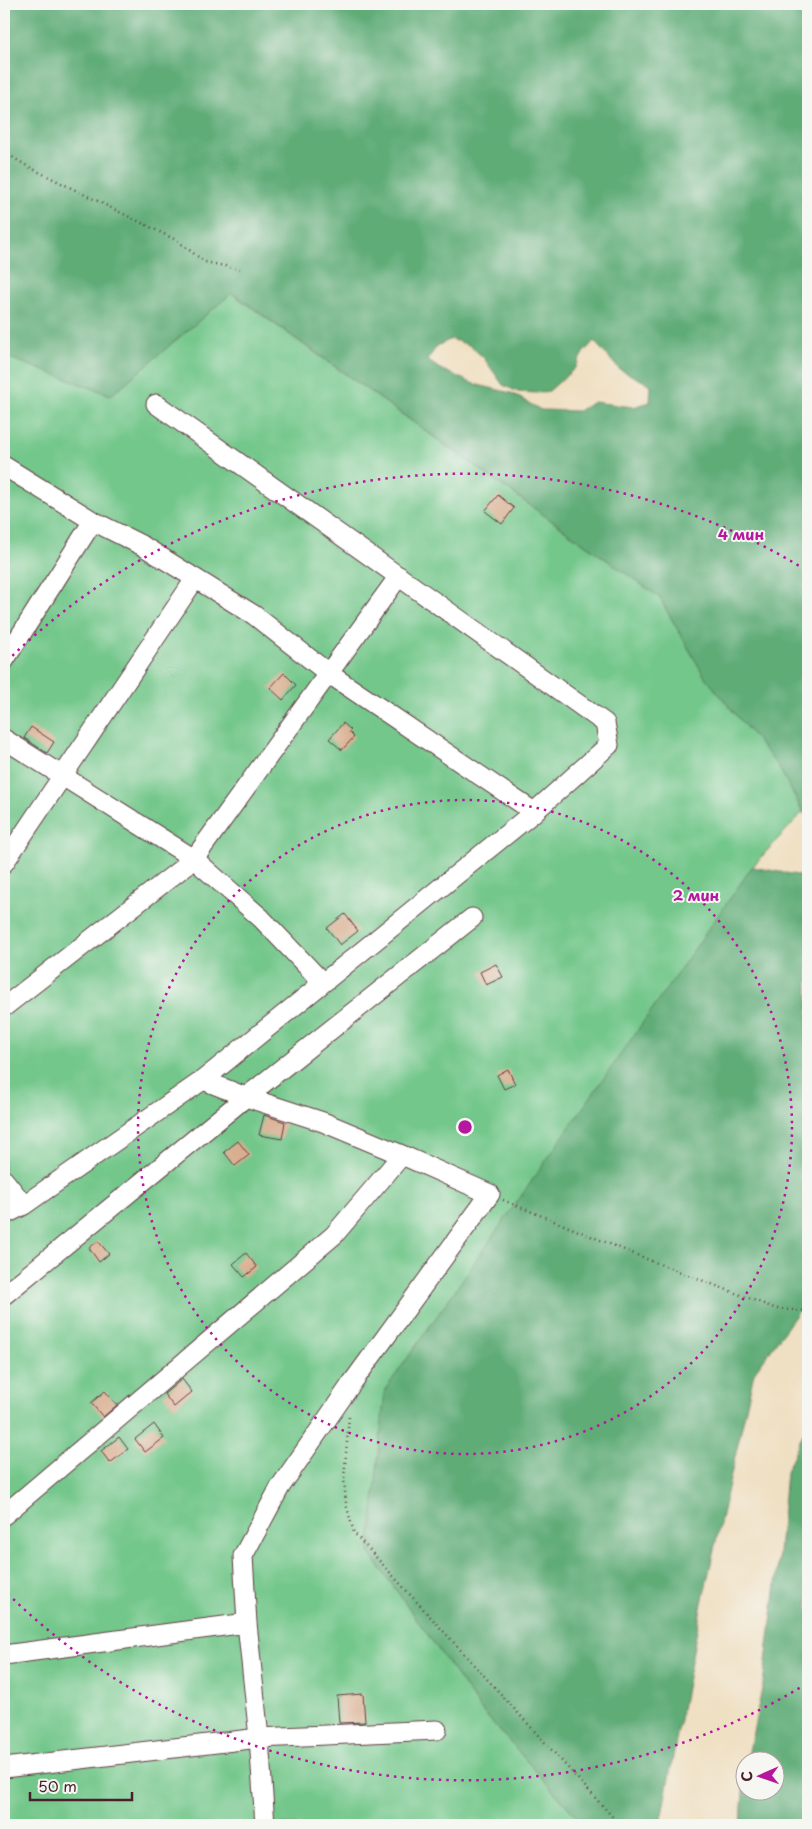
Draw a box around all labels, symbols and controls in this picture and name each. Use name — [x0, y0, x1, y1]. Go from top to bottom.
text: 4 мин — [718, 522, 764, 545]
text: 2 мин — [673, 883, 720, 906]
centre of rings — [456, 1118, 474, 1136]
north arrow — [734, 1752, 784, 1802]
scale bar — [30, 1769, 132, 1801]
text: С — [736, 1771, 757, 1782]
text: 50 m — [38, 1774, 77, 1797]

